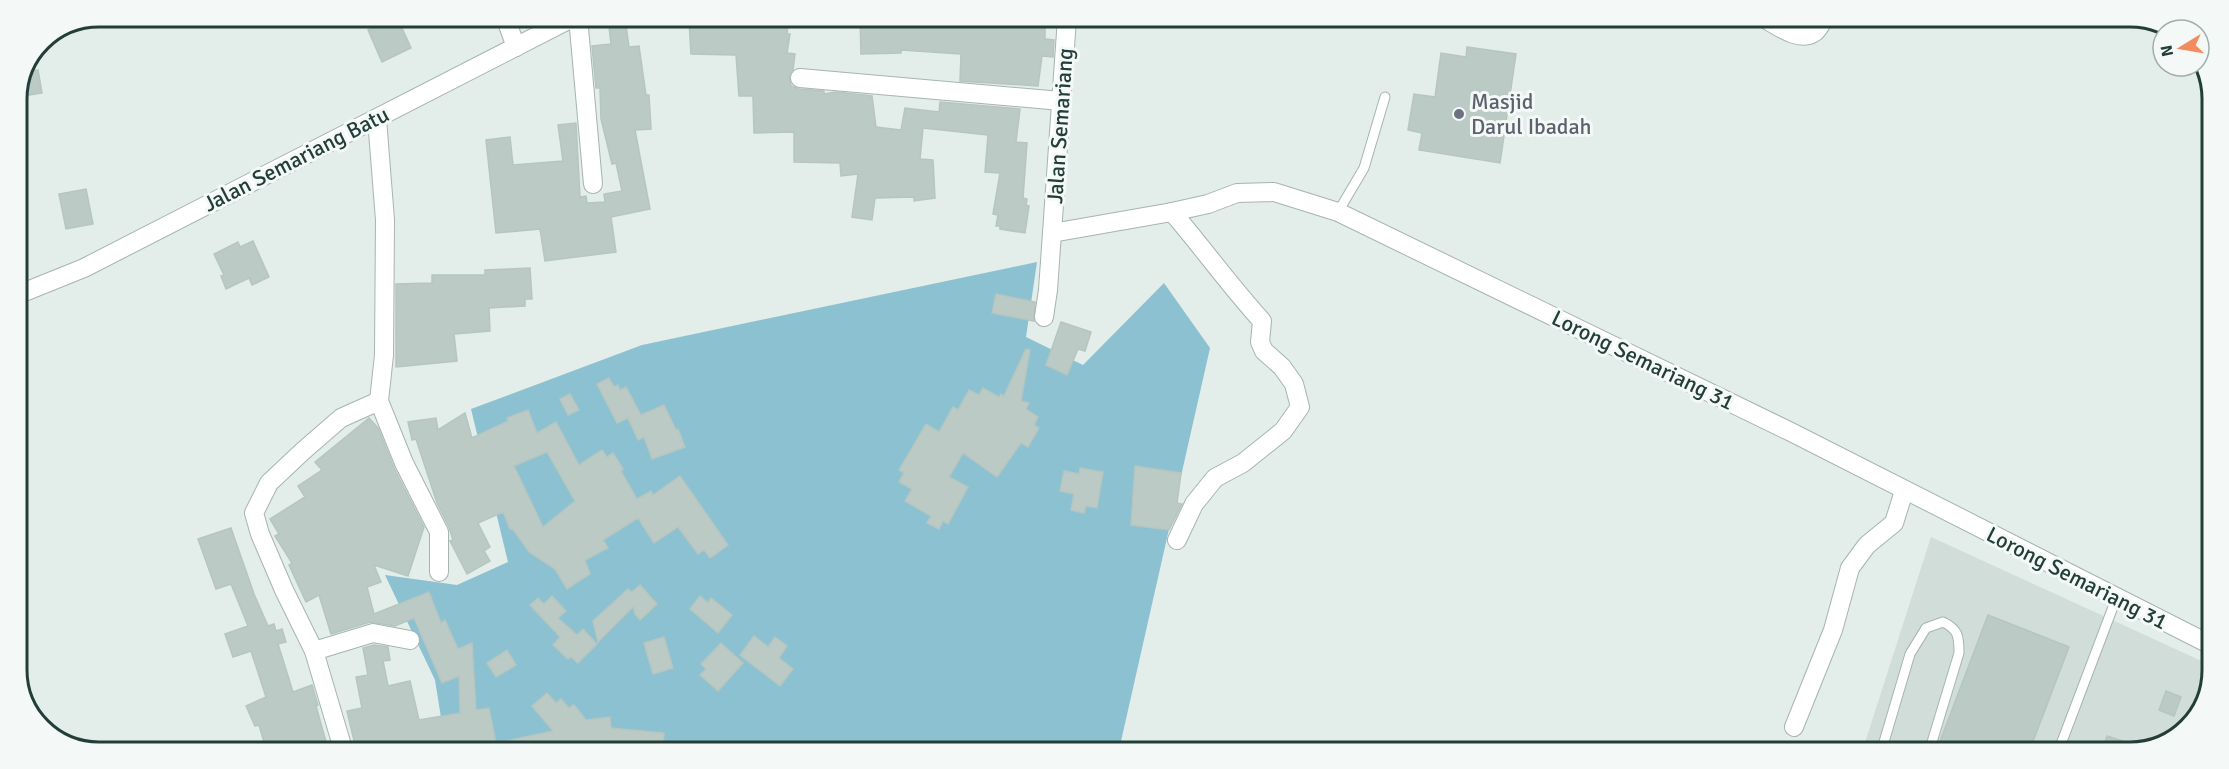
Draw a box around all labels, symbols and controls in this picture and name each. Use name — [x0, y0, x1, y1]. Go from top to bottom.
north arrow — [2151, 18, 2211, 78]
text: N — [2156, 43, 2178, 58]
street label: Jalan Semariang — [1041, 47, 1079, 205]
place label: Masjid Darul Ibadah — [1471, 88, 1592, 140]
street label: Jalan Semariang Batu — [199, 100, 393, 218]
marker: Masjid Darul Ibadah — [1452, 107, 1466, 121]
street label: Lorong Semariang 31 — [1547, 304, 1739, 416]
street label: Lorong Semariang 31 — [1982, 521, 2172, 635]

